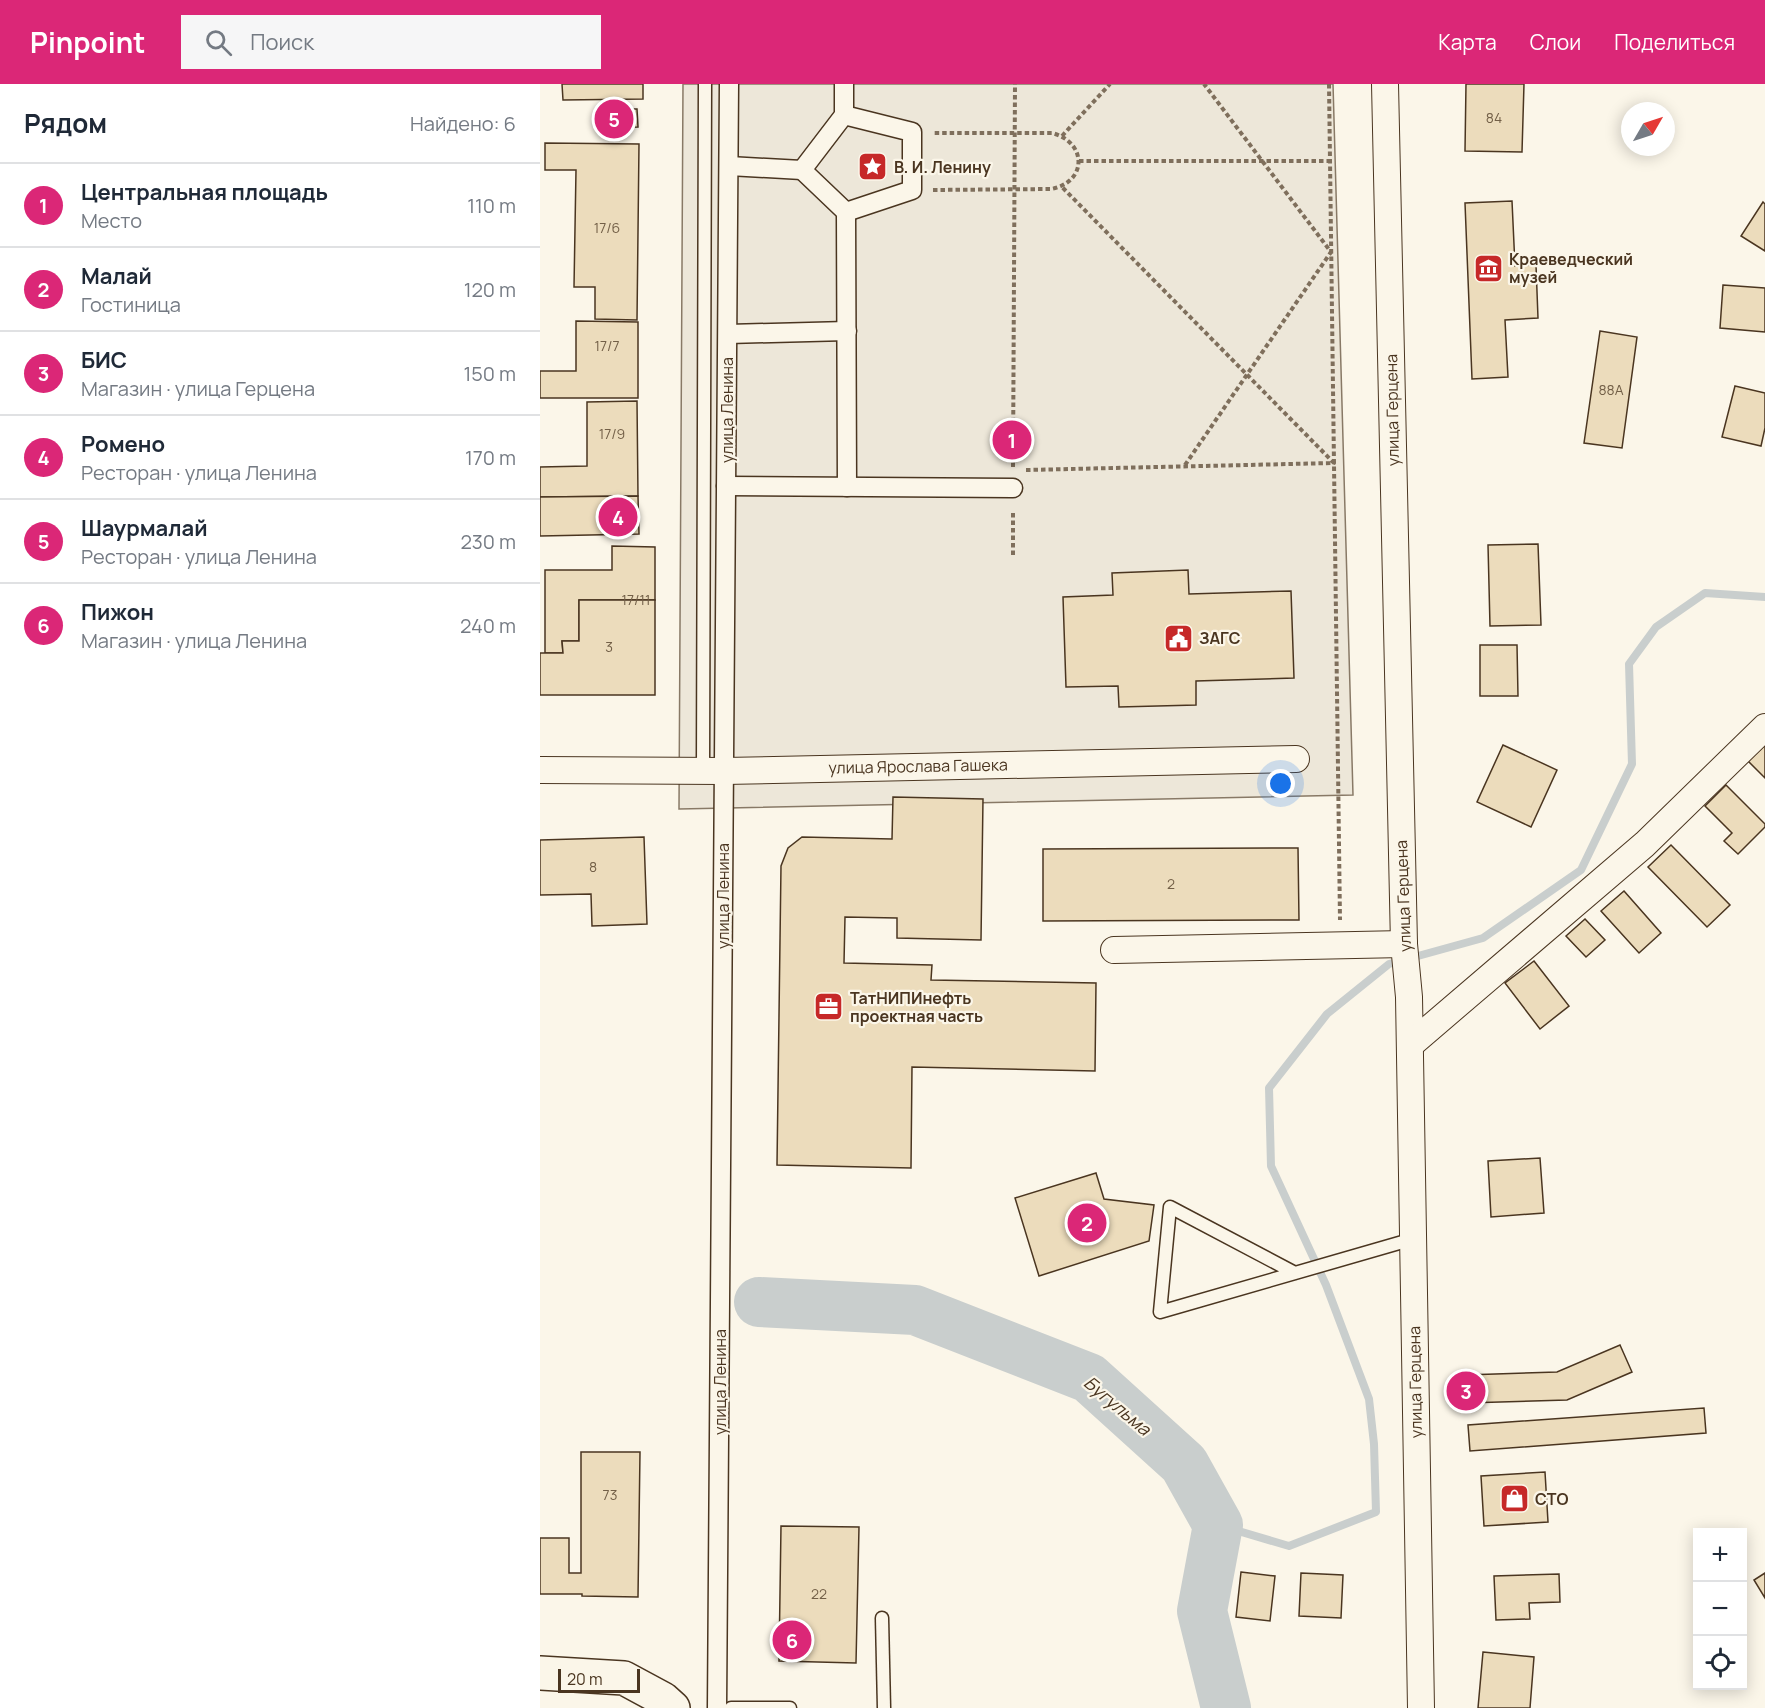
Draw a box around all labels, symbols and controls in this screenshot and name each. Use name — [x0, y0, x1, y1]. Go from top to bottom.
search box — [181, 15, 601, 69]
text: Pinpoint — [30, 23, 145, 61]
icon: search — [202, 26, 235, 59]
text: Поиск — [250, 27, 314, 57]
text: Карта — [1438, 28, 1497, 56]
text: Слои — [1530, 28, 1581, 56]
text: Поделиться — [1614, 28, 1735, 56]
pin: 5 — [594, 96, 634, 141]
north arrow — [1621, 102, 1675, 156]
text: Рядом — [24, 105, 107, 141]
house number: 84 — [1486, 108, 1502, 127]
text: Найдено: 6 — [410, 110, 516, 137]
place icon: В. И. Ленину — [857, 151, 889, 183]
place label: В. И. Ленину — [894, 156, 991, 178]
text: Центральная площадь — [81, 177, 328, 207]
text: 1 — [39, 192, 48, 219]
text: 110 m — [467, 192, 516, 219]
text: Место — [81, 207, 142, 234]
house number: 17/6 — [594, 218, 620, 237]
place label: Краеведческий музей — [1509, 248, 1633, 288]
museum icon: Краеведческий музей — [1472, 252, 1504, 284]
text: Малай — [81, 261, 152, 291]
text: 2 — [38, 276, 49, 303]
text: 120 m — [464, 276, 516, 303]
text: Гостиница — [81, 291, 181, 318]
house number: 17/7 — [595, 336, 619, 355]
text: БИС — [81, 345, 127, 375]
street label: улица Герцена — [1380, 354, 1404, 466]
street label: улица Ленина — [716, 357, 738, 463]
text: 3 — [38, 360, 49, 387]
text: 150 m — [463, 360, 516, 387]
text: Магазин · улица Герцена — [81, 375, 315, 402]
house number: 88А — [1598, 380, 1624, 399]
pin: 1 — [992, 418, 1032, 462]
house number: 17/9 — [599, 424, 625, 443]
text: Ромено — [81, 429, 165, 459]
text: 4 — [37, 444, 50, 471]
text: 170 m — [465, 444, 516, 471]
text: Ресторан · улица Ленина — [81, 459, 317, 486]
pin: 4 — [598, 494, 638, 540]
text: Шаурмалай — [81, 513, 208, 543]
text: 5 — [38, 528, 49, 555]
text: 230 m — [460, 528, 516, 555]
text: Ресторан · улица Ленина — [81, 543, 317, 570]
house number: 17/11 — [622, 590, 650, 609]
text: Пижон — [81, 597, 154, 627]
text: 6 — [37, 612, 50, 639]
text: 240 m — [460, 612, 516, 639]
public building icon: ЗАГС — [1162, 622, 1194, 654]
text: Магазин · улица Ленина — [81, 627, 307, 654]
place label: ЗАГС — [1199, 627, 1241, 649]
house number: 3 — [605, 637, 613, 656]
street label: улица Ярослава Гашека — [828, 753, 1008, 779]
your location — [1266, 769, 1295, 798]
street label: улица Герцена — [1390, 840, 1416, 952]
street label: улица Ленина — [712, 843, 734, 949]
house number: 8 — [589, 857, 597, 876]
house number: 2 — [1167, 874, 1175, 893]
place label: ТатНИПИнефть проектная часть — [850, 987, 983, 1027]
office icon: ТатНИПИнефть проектная часть — [813, 991, 845, 1023]
pin: 2 — [1068, 1200, 1106, 1246]
street label: улица Герцена — [1403, 1326, 1427, 1438]
street label: улица Ленина — [709, 1329, 731, 1435]
pin: 3 — [1446, 1368, 1486, 1414]
water label: Бугульма — [1079, 1370, 1157, 1441]
shop icon: СТО — [1498, 1483, 1530, 1515]
house number: 73 — [603, 1485, 617, 1504]
place label: СТО — [1535, 1488, 1569, 1510]
map controls — [1693, 1528, 1747, 1690]
button: + — [1693, 1528, 1747, 1582]
button: − — [1693, 1582, 1747, 1636]
house number: 22 — [811, 1584, 827, 1603]
pin: 6 — [772, 1618, 812, 1662]
button: locate — [1693, 1636, 1747, 1690]
scale bar — [558, 1666, 640, 1694]
text: 20 m — [567, 1668, 603, 1690]

